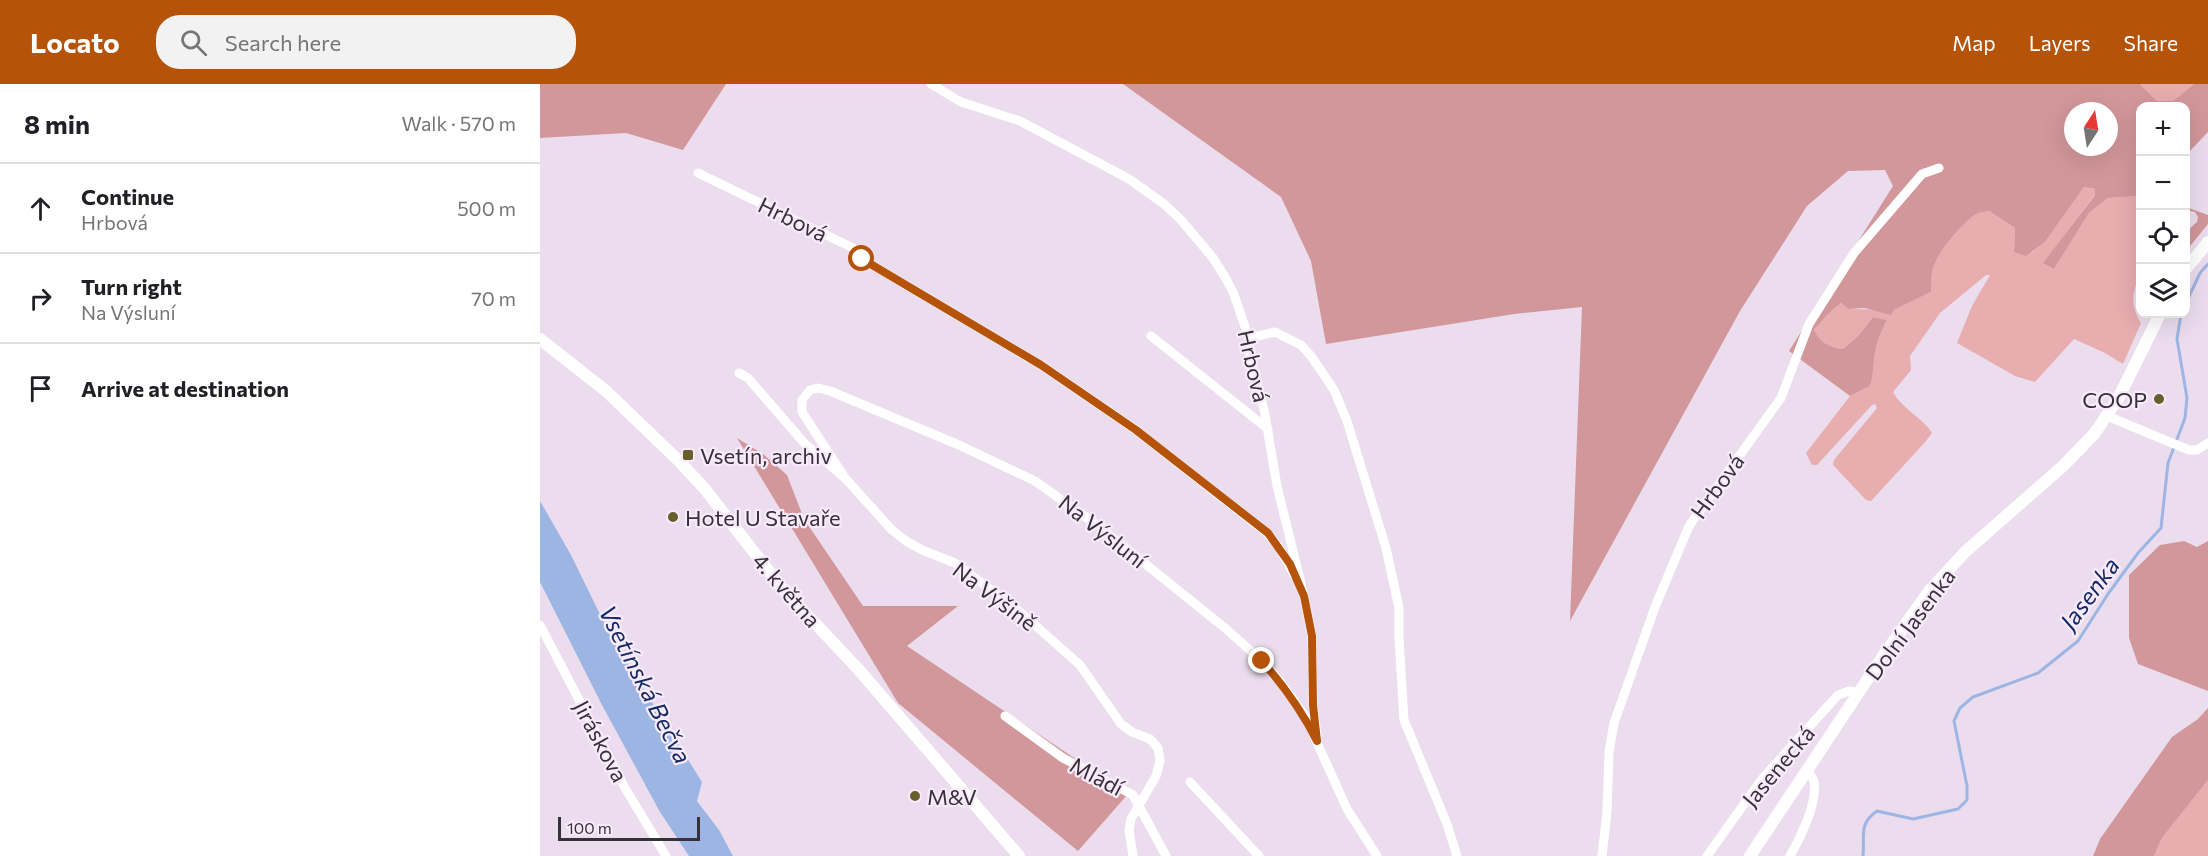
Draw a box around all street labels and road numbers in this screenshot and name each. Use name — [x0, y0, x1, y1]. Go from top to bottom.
street label: Hrbová — [754, 191, 832, 247]
street label: Hrbová — [1233, 327, 1275, 405]
street label: Hrbová — [1684, 448, 1750, 524]
street label: Na Výsluní — [1054, 488, 1153, 575]
street label: 4. května — [747, 547, 827, 633]
street label: Na Výšině — [948, 556, 1042, 636]
street label: Dolní Jasenka — [1859, 563, 1961, 685]
street label: Jiráskova — [568, 695, 634, 787]
street label: Jasenecká — [1736, 720, 1820, 812]
street label: Mládí — [1066, 751, 1129, 802]

